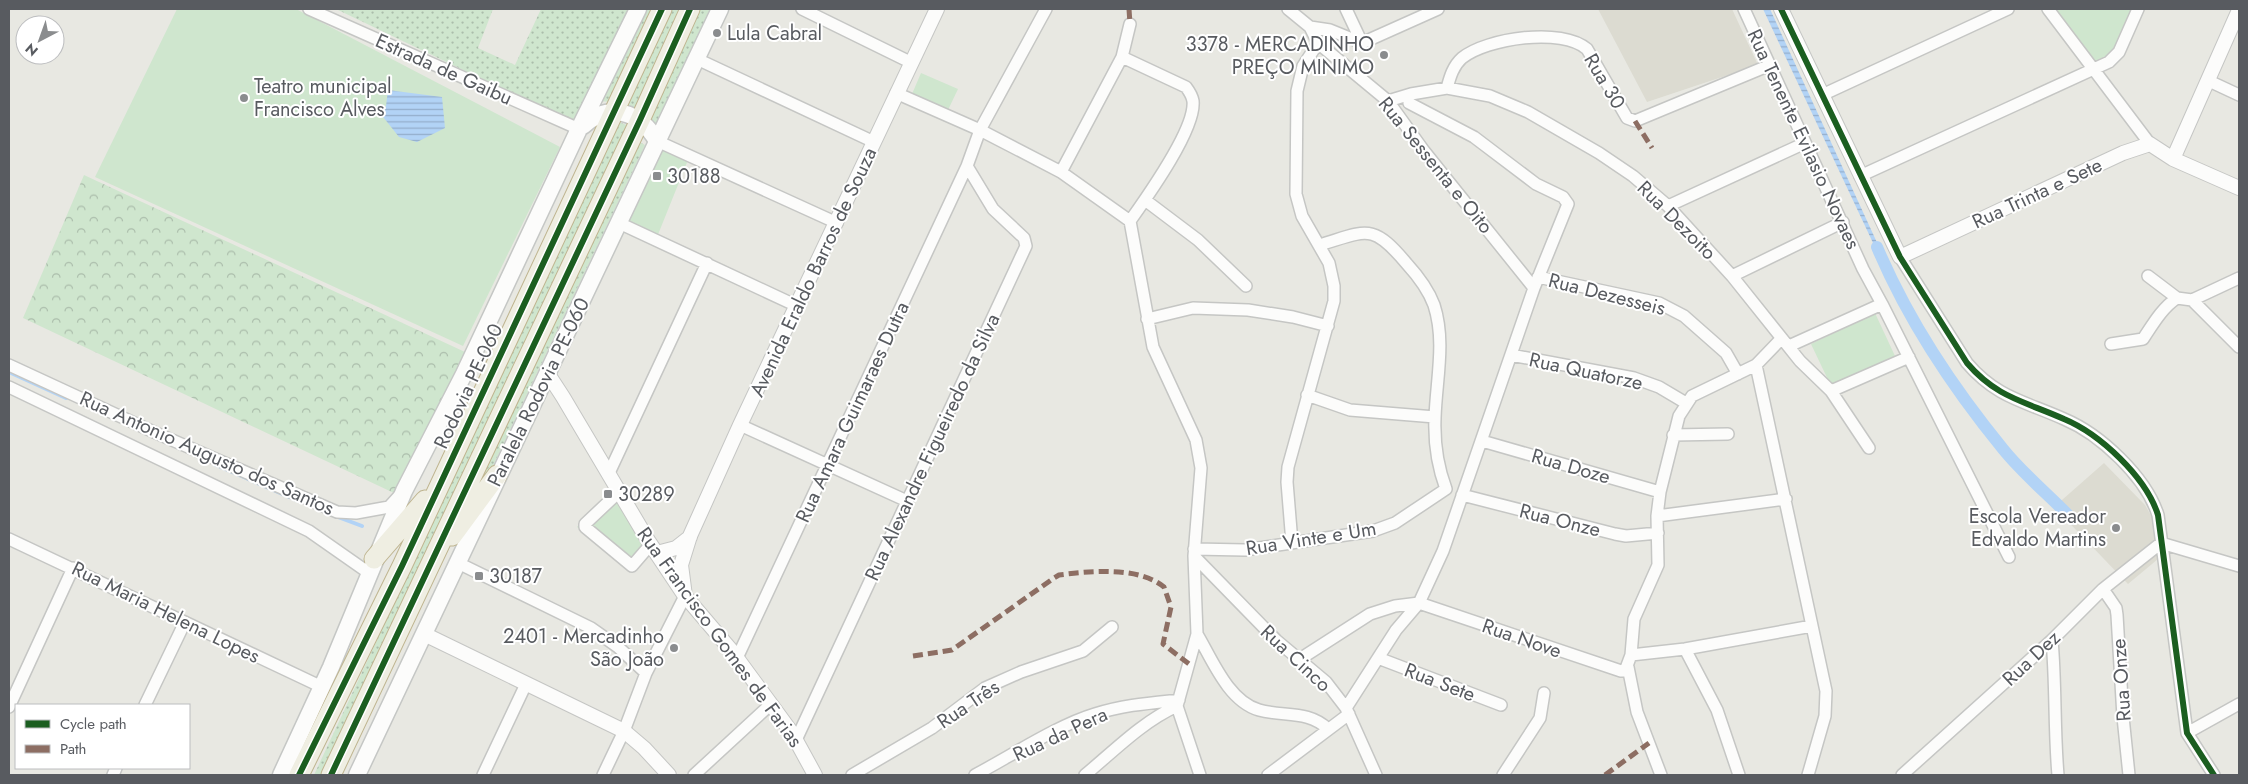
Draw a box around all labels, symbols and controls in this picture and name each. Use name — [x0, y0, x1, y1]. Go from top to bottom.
north arrow — [15, 15, 65, 65]
place label: Lula Cabral — [727, 19, 822, 48]
street label: Rua Tenente Evilasio Novaes — [1740, 24, 1867, 254]
street label: Estrada de Gaibu — [371, 26, 517, 113]
marker: Lula Cabral — [711, 27, 723, 39]
place label: 3378 - MERCADINHO PREÇO MINIMO — [1186, 30, 1374, 82]
text: N — [21, 39, 42, 61]
street label: Rua 30 — [1577, 48, 1633, 115]
marker: 3378 - MERCADINHO PREÇO MINIMO — [1378, 49, 1390, 61]
place label: Teatro municipal Francisco Alves — [254, 72, 392, 124]
street label: Rua Sessenta e Oito — [1371, 91, 1500, 240]
marker: Teatro municipal Francisco Alves — [238, 92, 250, 104]
street label: Avenida Eraldo Barros de Souza — [743, 143, 884, 402]
street label: Rua Trinta e Sete — [1967, 151, 2107, 236]
place label: 30188 — [667, 162, 721, 191]
marker: 30188 — [651, 170, 663, 182]
street label: Rua Dezoito — [1630, 174, 1723, 267]
street label: Rua Dezesseis — [1545, 266, 1669, 323]
street label: Paralela Rodovia PE-060 — [480, 293, 597, 492]
street label: Rua Amara Guimaraes Dutra — [788, 297, 916, 527]
street label: Rua Alexandre Figueiredo da Silva — [858, 309, 1007, 586]
street label: Rodovia PE-060 — [427, 319, 510, 454]
street label: Rua Quatorze — [1526, 345, 1645, 398]
street label: Rua Antonio Augusto dos Santos — [75, 384, 339, 523]
street label: Rua Doze — [1528, 441, 1614, 492]
place label: 30289 — [618, 480, 675, 509]
marker: 30289 — [602, 488, 614, 500]
street label: Rua Onze — [1516, 496, 1604, 545]
place label: Escola Vereador Edvaldo Martins — [1969, 502, 2106, 554]
street label: Rua Vinte e Um — [1244, 514, 1378, 563]
street label: Rua Francisco Gomes de Farias — [630, 521, 810, 753]
marker: Escola Vereador Edvaldo Martins — [2110, 522, 2122, 534]
street label: Rua Maria Helena Lopes — [67, 554, 265, 671]
place label: 30187 — [489, 562, 543, 591]
marker: 30187 — [473, 570, 485, 582]
street label: Rua Nove — [1478, 611, 1565, 666]
street label: Rua Cinco — [1254, 618, 1337, 699]
place label: 2401 - Mercadinho São João — [503, 622, 664, 674]
street label: Rua Dez — [1996, 624, 2067, 693]
street label: Rua Onze — [2104, 638, 2139, 722]
marker: 2401 - Mercadinho São João — [668, 642, 680, 654]
street label: Rua Sete — [1400, 656, 1479, 709]
street label: Rua Três — [931, 673, 1005, 736]
street label: Rua da Pera — [1008, 700, 1112, 769]
legend — [15, 704, 190, 769]
text: Cycle path — [60, 713, 127, 735]
text: Path — [60, 738, 86, 760]

